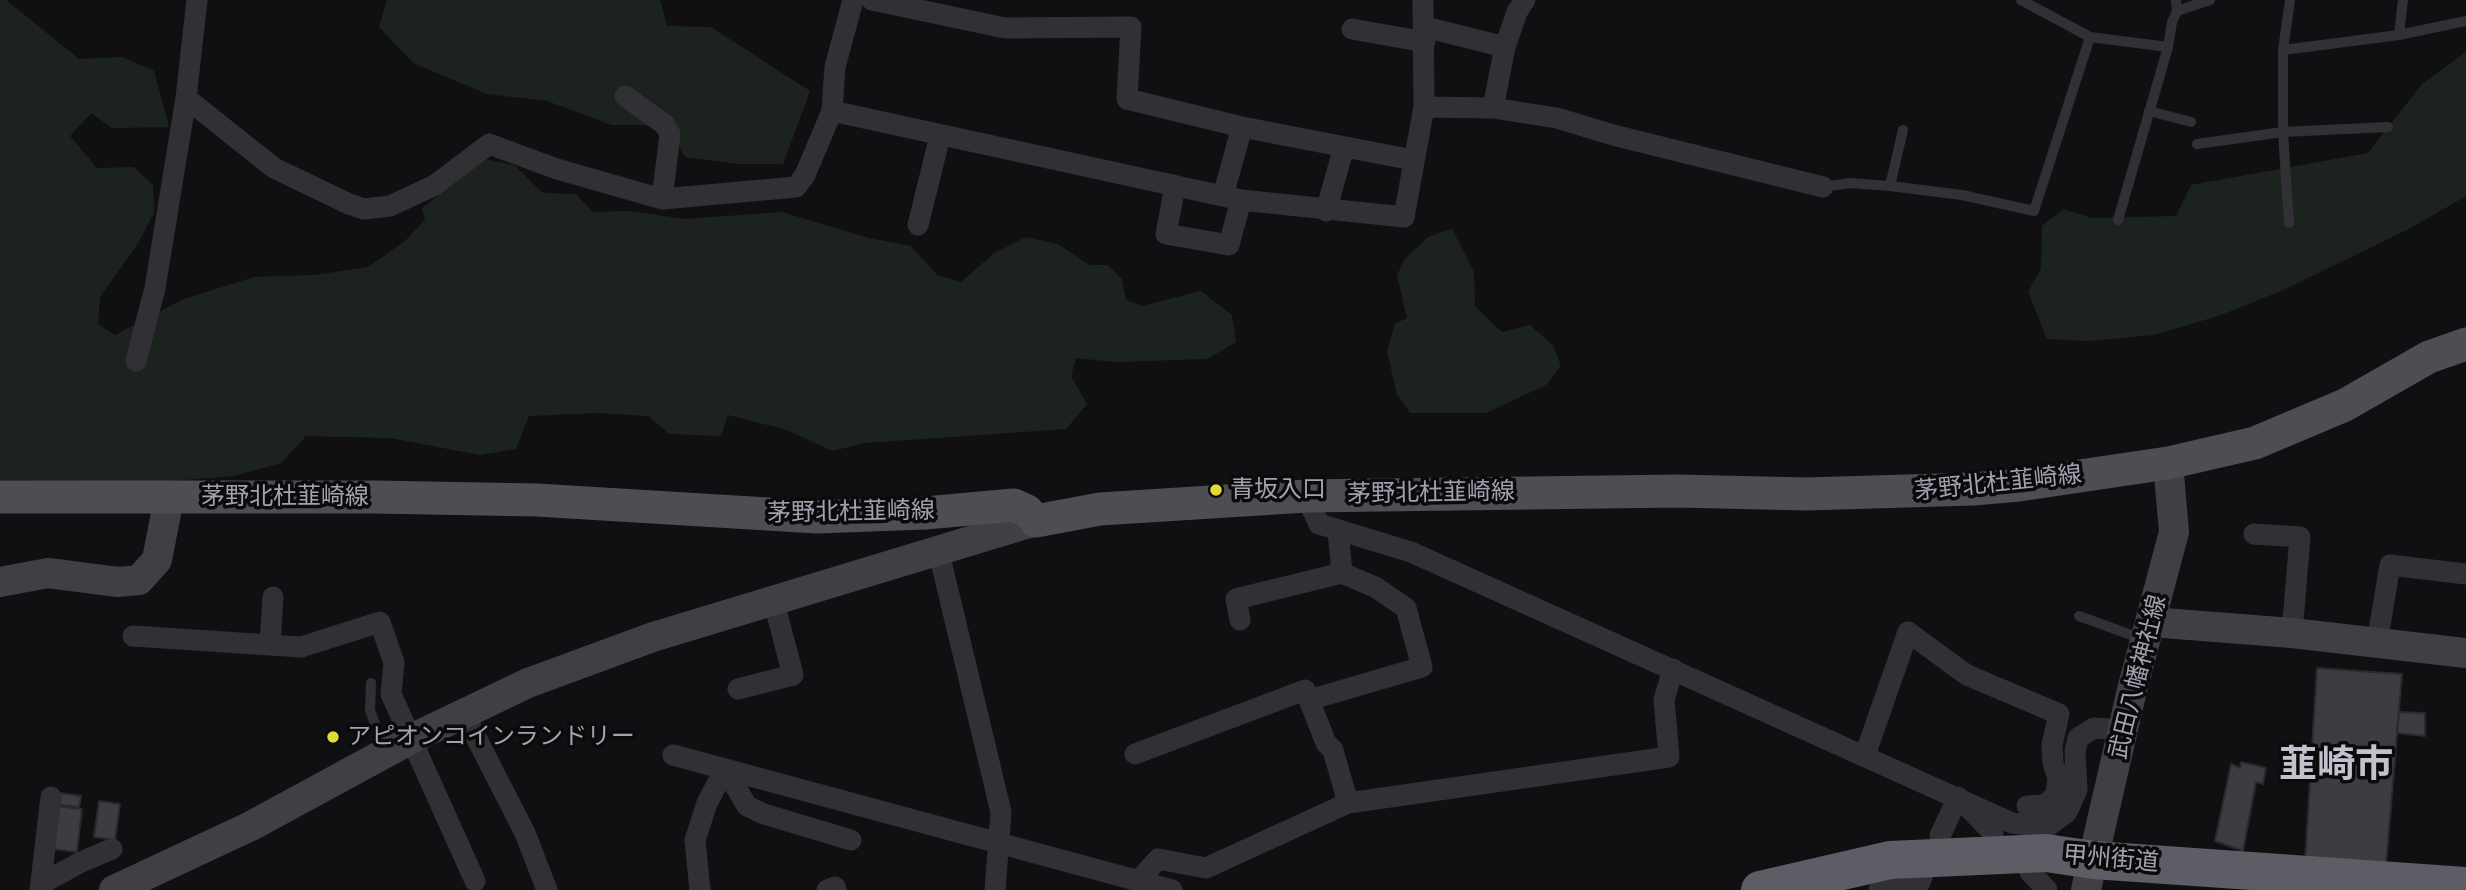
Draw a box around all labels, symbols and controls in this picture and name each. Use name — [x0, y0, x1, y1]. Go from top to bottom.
street label: 茅野北杜韮崎線 — [1913, 460, 2083, 506]
place label: 青坂入口 — [1230, 476, 1326, 504]
street label: 茅野北杜韮崎線 — [1347, 477, 1515, 509]
marker: 青坂入口 — [1208, 482, 1224, 498]
street label: 茅野北杜韮崎線 — [201, 483, 369, 511]
street label: 茅野北杜韮崎線 — [767, 496, 935, 528]
street label: 武田八幡神社線 — [2104, 592, 2172, 762]
place label: アピオンコインランドリー — [347, 723, 635, 751]
marker: アピオンコインランドリー — [325, 729, 341, 745]
district label: 韮崎市 — [2279, 743, 2393, 789]
street label: 甲州街道 — [2062, 840, 2160, 878]

